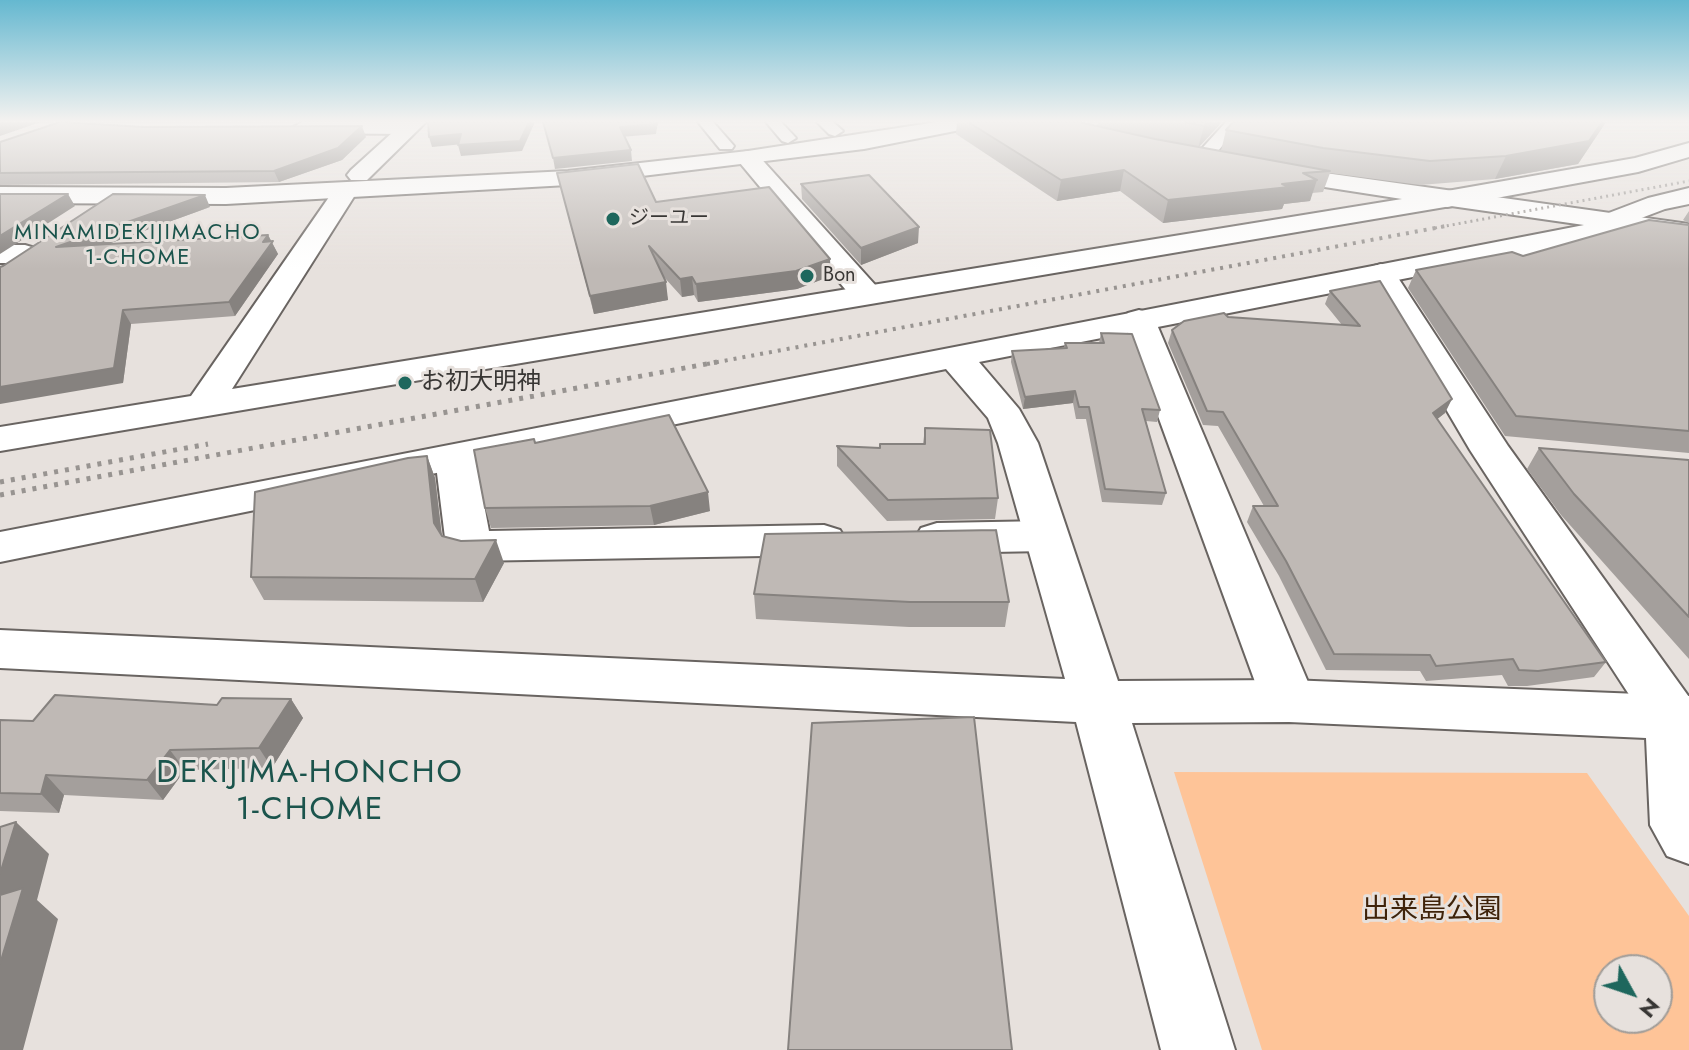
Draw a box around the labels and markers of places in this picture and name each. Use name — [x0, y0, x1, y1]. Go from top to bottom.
place label: ジーユー — [629, 207, 709, 231]
marker: ジーユー — [604, 210, 622, 228]
place label: Bon — [823, 264, 856, 288]
marker: Bon — [798, 267, 816, 285]
place label: お初大明神 — [421, 369, 541, 397]
marker: お初大明神 — [396, 374, 414, 392]

